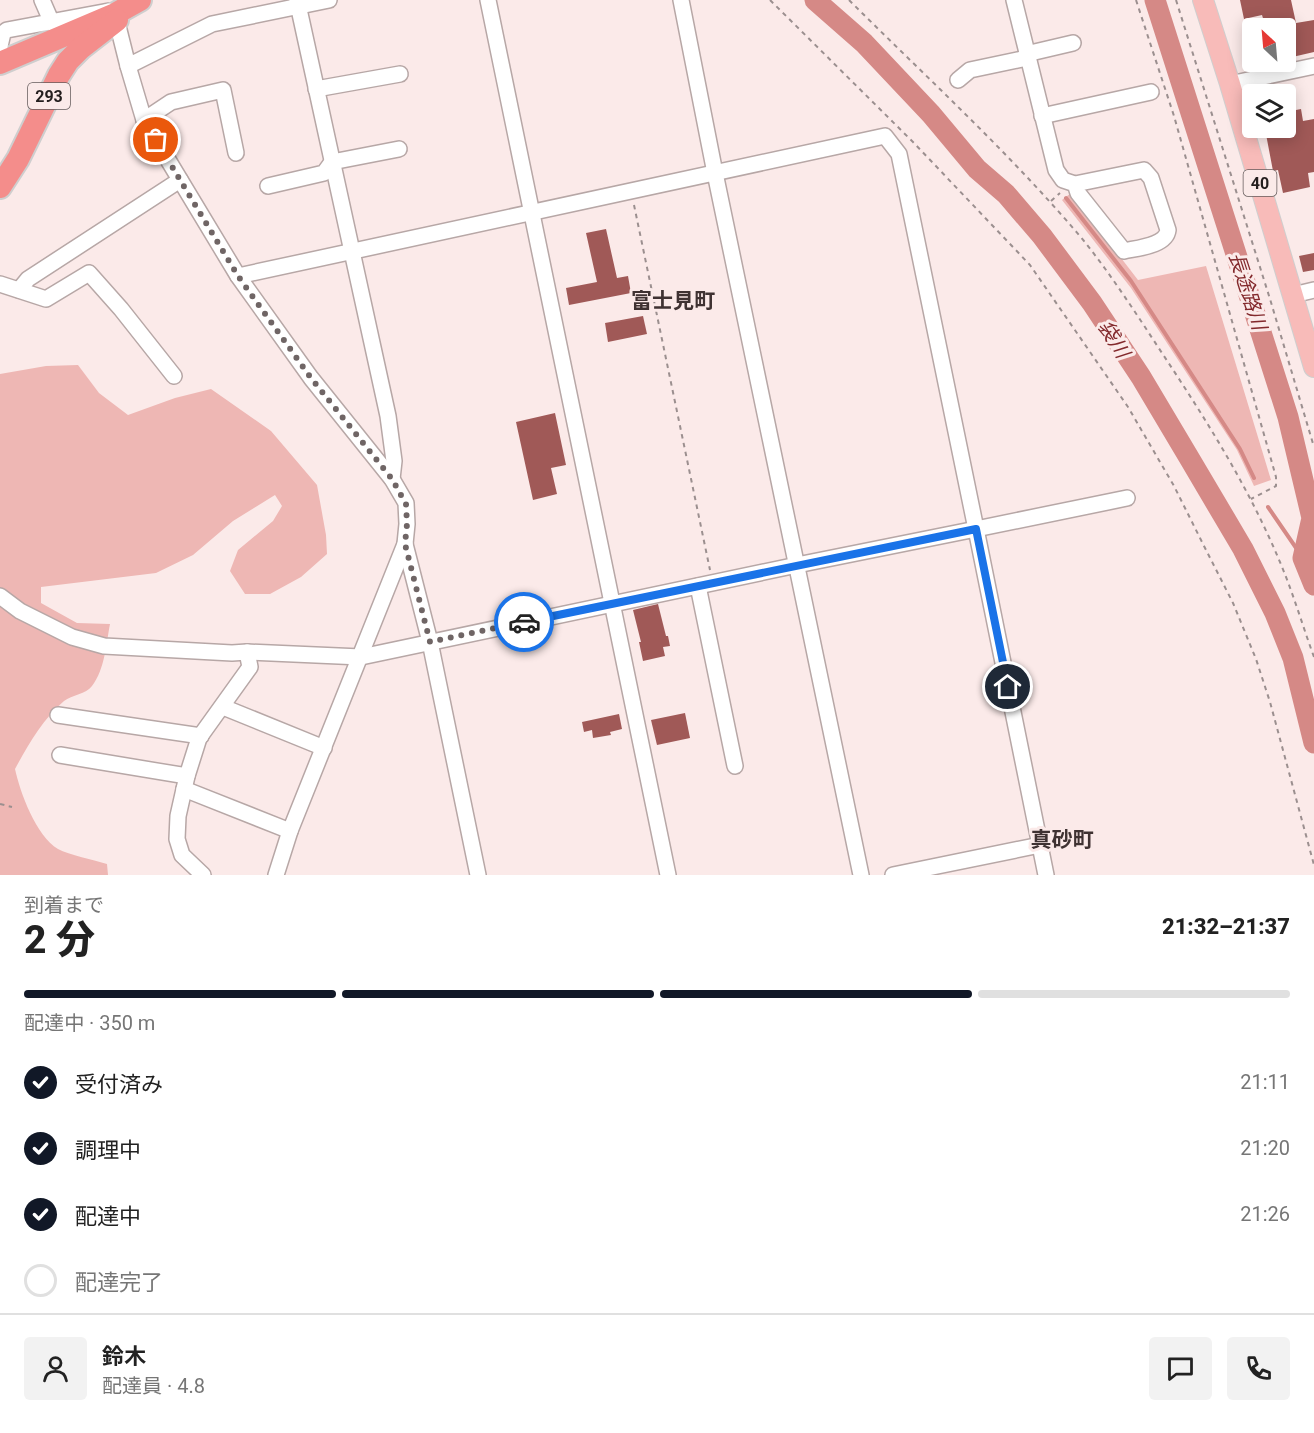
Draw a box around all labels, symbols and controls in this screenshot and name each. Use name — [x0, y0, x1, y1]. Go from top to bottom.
north arrow — [1242, 18, 1296, 72]
map controls — [1242, 18, 1296, 138]
road number: 293 — [28, 83, 70, 109]
button: layers — [1242, 84, 1296, 138]
pin — [130, 114, 181, 165]
icon: bag — [139, 123, 172, 156]
road number: 40 — [1244, 170, 1276, 196]
water label: 長途路川 — [1224, 249, 1272, 335]
district label: 富士見町 — [631, 289, 715, 313]
water label: 袋川 — [1093, 316, 1136, 364]
courier — [494, 592, 554, 652]
icon: car — [508, 606, 541, 639]
pin — [982, 661, 1033, 712]
icon: home — [991, 670, 1024, 703]
district label: 真砂町 — [1031, 828, 1094, 852]
text: 到着まで — [24, 893, 104, 917]
text: 21:32–21:37 — [1162, 914, 1290, 939]
text: 2 分 — [24, 917, 95, 963]
text: 配達中 · 350 m — [24, 1011, 155, 1035]
icon: check — [24, 1066, 57, 1099]
text: 21:11 — [1240, 1070, 1290, 1094]
text: 受付済み — [75, 1072, 163, 1097]
icon: check — [24, 1132, 57, 1165]
text: 21:20 — [1240, 1136, 1290, 1160]
text: 調理中 — [75, 1138, 141, 1163]
icon: check — [24, 1198, 57, 1231]
text: 21:26 — [1240, 1202, 1290, 1226]
text: 配達中 — [75, 1204, 141, 1229]
text: 配達完了 — [75, 1270, 163, 1295]
button: person — [24, 1337, 87, 1400]
button: chat — [1149, 1337, 1212, 1400]
button: phone — [1227, 1337, 1290, 1400]
text: 鈴木 — [102, 1344, 146, 1369]
text: 配達員 · 4.8 — [102, 1374, 205, 1398]

